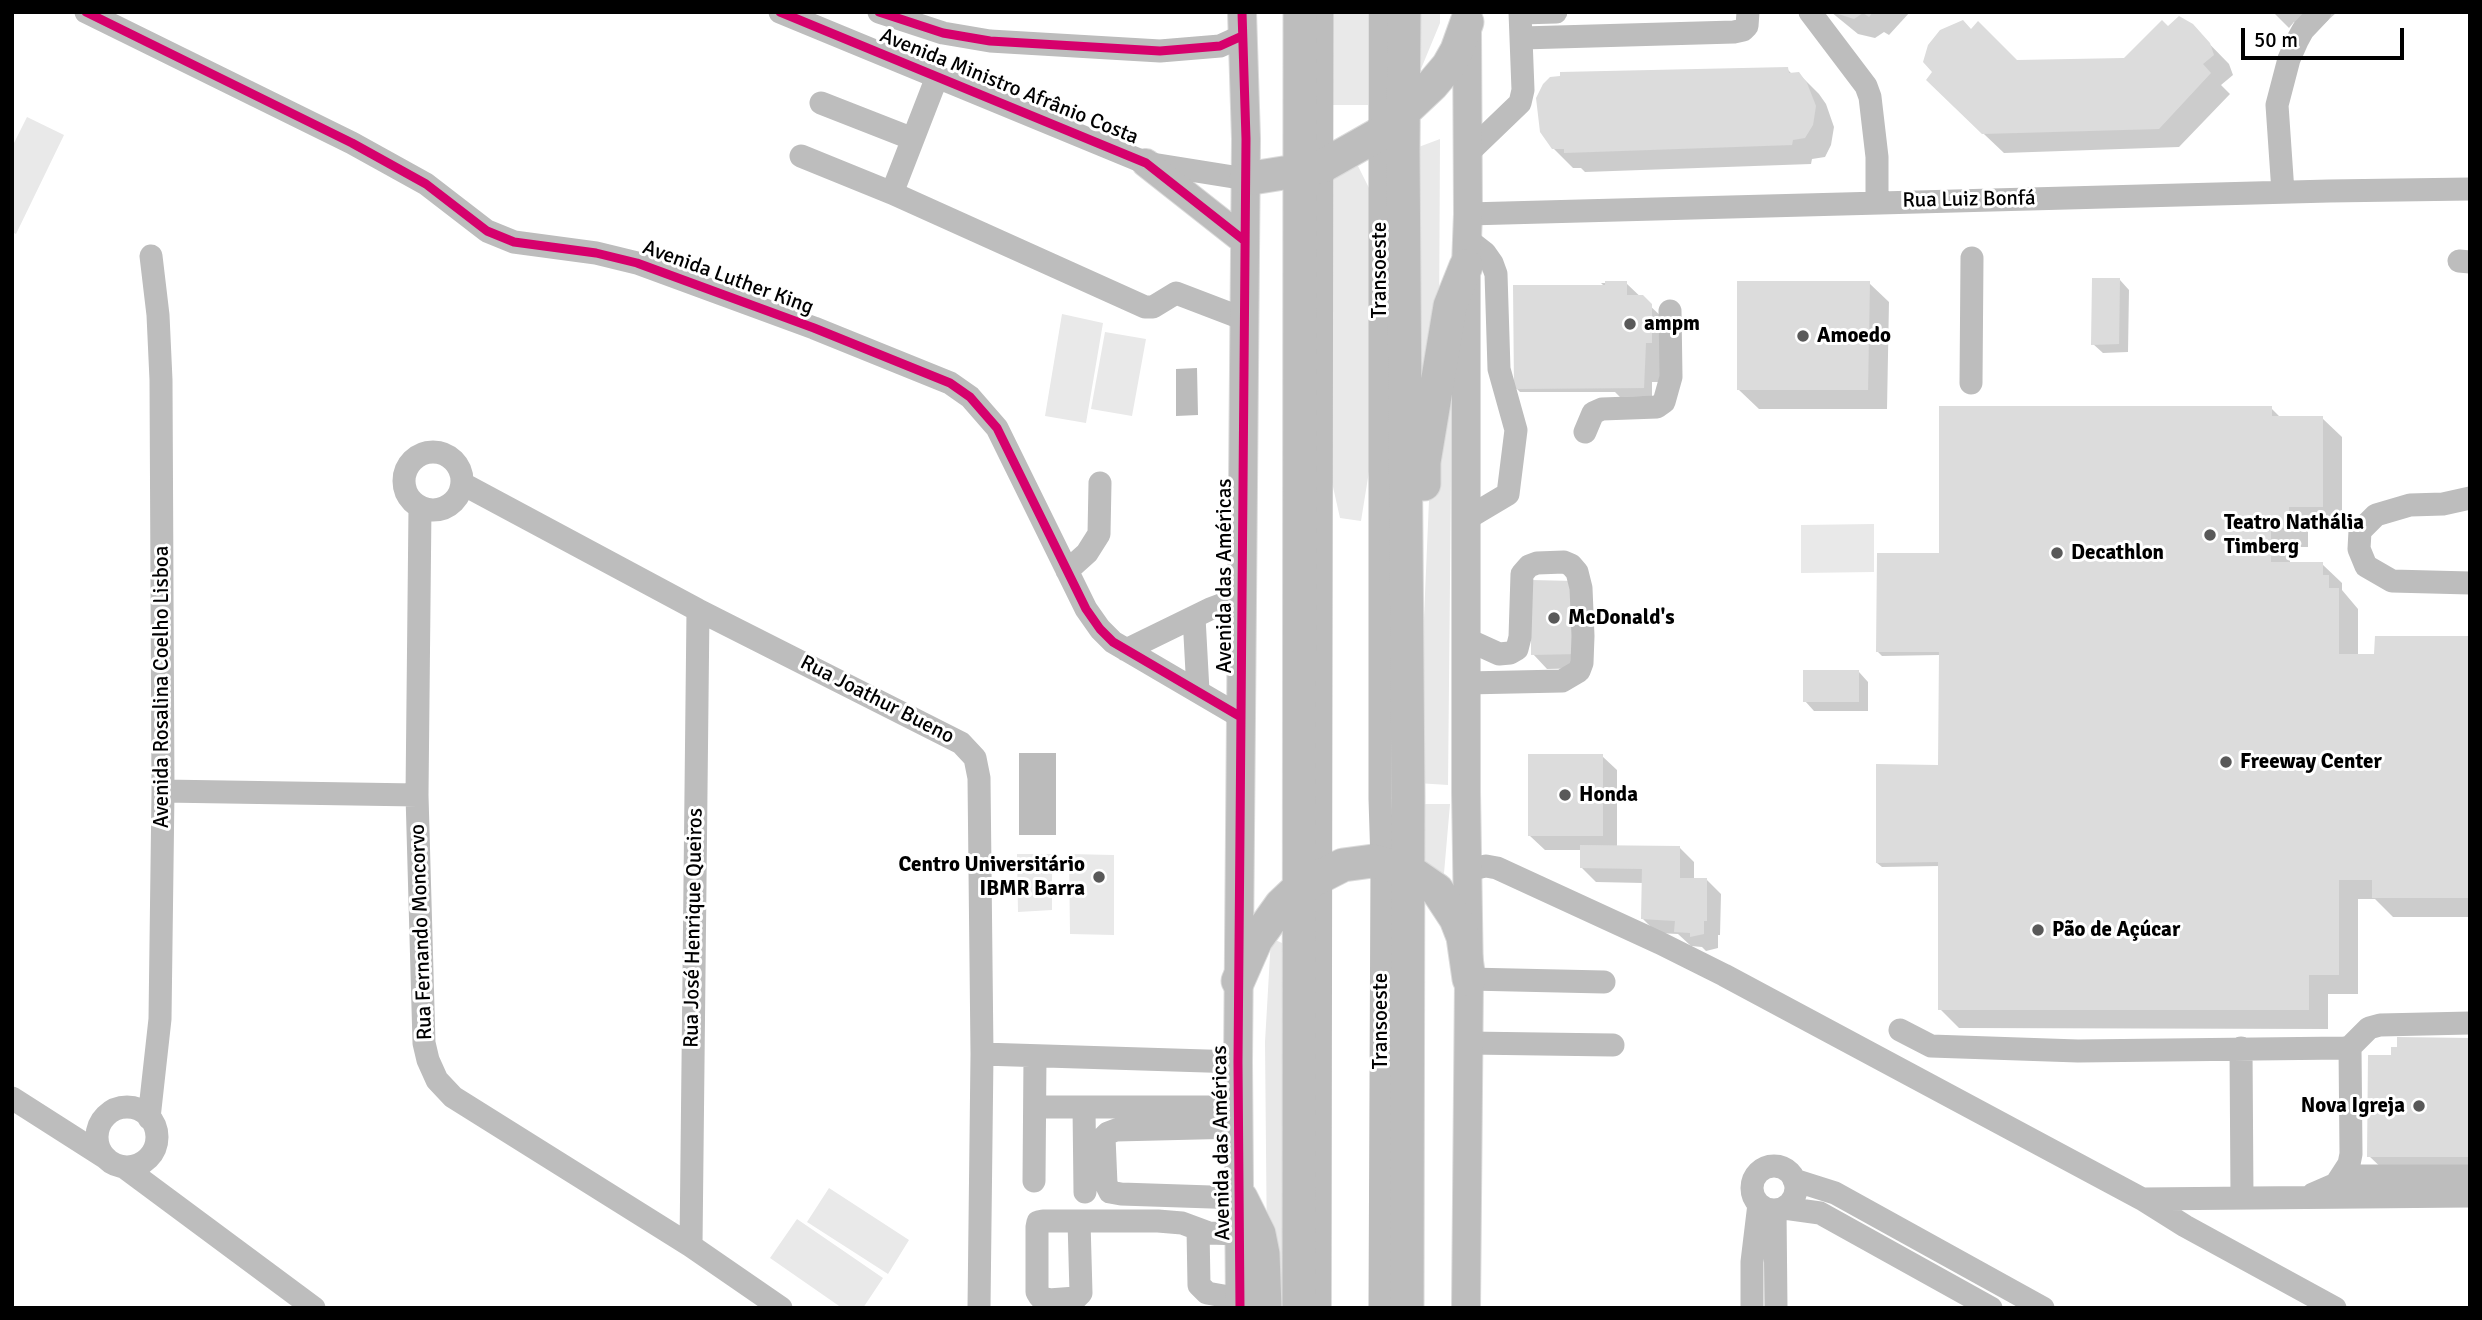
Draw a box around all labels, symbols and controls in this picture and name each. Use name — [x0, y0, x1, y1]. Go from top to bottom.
scale bar — [2244, 14, 2407, 58]
street label: Avenida Ministro Afrânio Costa — [876, 24, 1142, 150]
text: 50 m — [2254, 27, 2298, 53]
street label: Rua Luiz Bonfá — [1902, 186, 2036, 214]
street label: Transoeste — [1367, 222, 1393, 318]
street label: Avenida Luther King — [639, 235, 817, 321]
place label: ampm — [1644, 311, 1700, 337]
marker: ampm — [1622, 316, 1638, 332]
place label: Amoedo — [1817, 323, 1891, 349]
marker: Amoedo — [1795, 328, 1811, 344]
street label: Avenida das Américas — [1212, 478, 1238, 674]
place label: Teatro Nathália Timberg — [2224, 510, 2364, 560]
marker: Teatro Nathália Timberg — [2202, 527, 2218, 543]
place label: Decathlon — [2071, 540, 2164, 566]
marker: Decathlon — [2049, 545, 2065, 561]
street label: Avenida Rosalina Coelho Lisboa — [149, 546, 175, 828]
place label: McDonald's — [1568, 605, 1675, 631]
marker: McDonald's — [1546, 610, 1562, 626]
street label: Rua Joathur Bueno — [796, 650, 958, 750]
place label: Freeway Center — [2240, 749, 2382, 775]
marker: Freeway Center — [2218, 754, 2234, 770]
place label: Honda — [1579, 782, 1638, 808]
marker: Honda — [1557, 787, 1573, 803]
street label: Rua José Henrique Queiros — [679, 808, 709, 1048]
street label: Rua Fernando Moncorvo — [406, 823, 438, 1041]
place label: Centro Universitário IBMR Barra — [898, 852, 1085, 902]
marker: Centro Universitário IBMR Barra — [1091, 869, 1107, 885]
place label: Pão de Açúcar — [2052, 917, 2180, 943]
marker: Pão de Açúcar — [2030, 922, 2046, 938]
street label: Transoeste — [1368, 973, 1394, 1069]
street label: Avenida das Américas — [1208, 1045, 1236, 1241]
place label: Nova Igreja — [2301, 1093, 2405, 1119]
marker: Nova Igreja — [2411, 1098, 2427, 1114]

